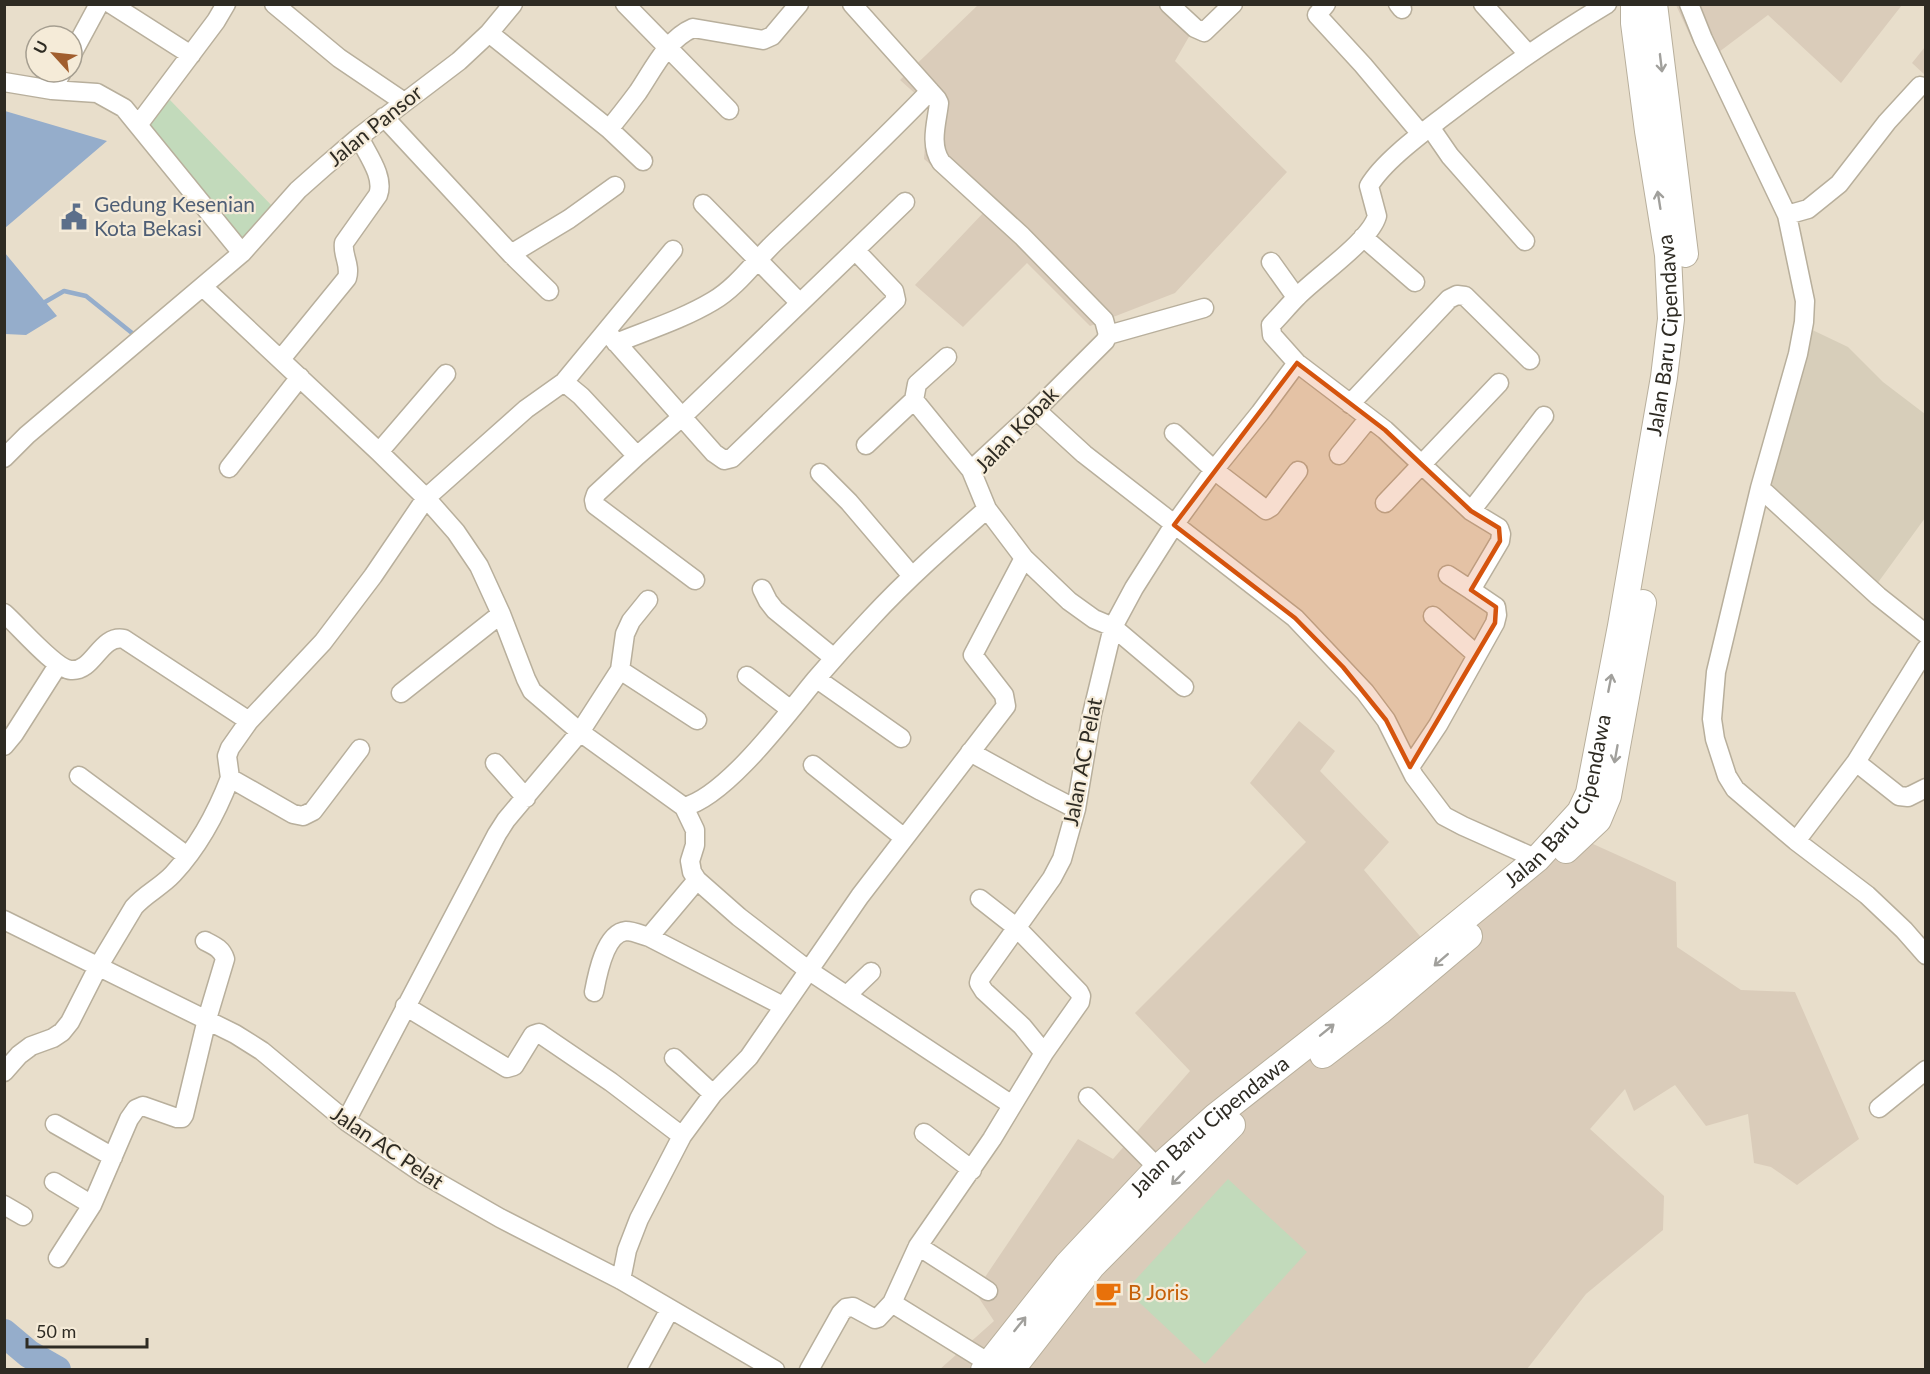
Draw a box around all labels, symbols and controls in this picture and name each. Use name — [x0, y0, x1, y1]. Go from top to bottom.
north arrow — [24, 24, 84, 84]
text: U — [29, 37, 51, 57]
one-way arrow — [1656, 52, 1667, 72]
street label: Jalan Pansor — [322, 79, 427, 171]
place label: Gedung Kesenian Kota Bekasi — [94, 191, 255, 240]
one-way arrow — [1654, 191, 1665, 210]
public building icon: Gedung Kesenian Kota Bekasi — [59, 202, 89, 232]
street label: Jalan Baru Cipendawa — [1640, 233, 1682, 438]
street label: Jalan Kobak — [969, 381, 1063, 477]
one-way arrow — [1605, 674, 1616, 693]
street label: Jalan AC Pelat — [1057, 695, 1106, 828]
street label: Jalan Baru Cipendawa — [1498, 712, 1615, 892]
one-way arrow — [1610, 744, 1621, 764]
one-way arrow — [1434, 953, 1449, 967]
one-way arrow — [1318, 1024, 1334, 1037]
street label: Jalan Baru Cipendawa — [1124, 1050, 1293, 1201]
street label: Jalan AC Pelat — [327, 1100, 449, 1194]
one-way arrow — [1171, 1170, 1185, 1185]
cafe icon: B Joris — [1093, 1278, 1123, 1308]
place label: B Joris — [1128, 1279, 1189, 1304]
scale bar — [27, 1311, 147, 1349]
one-way arrow — [1014, 1316, 1027, 1332]
text: 50 m — [36, 1320, 76, 1342]

